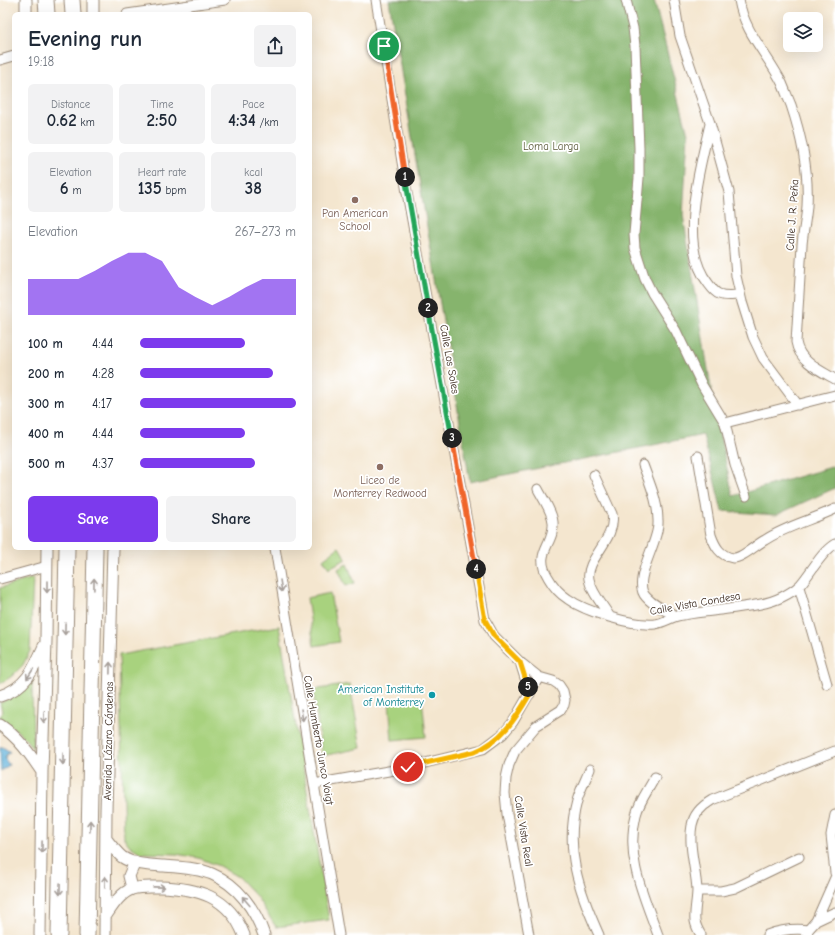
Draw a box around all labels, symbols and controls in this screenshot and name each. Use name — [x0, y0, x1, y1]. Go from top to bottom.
map controls — [783, 12, 823, 52]
button: layers — [783, 12, 823, 52]
button: share — [254, 25, 296, 67]
text: Evening run — [28, 26, 142, 52]
pin — [367, 29, 401, 63]
icon: arrive — [373, 35, 395, 57]
text: 19:18 — [28, 54, 54, 69]
text: Distance — [51, 98, 90, 111]
text: Time — [151, 98, 173, 111]
text: Pace — [242, 98, 264, 111]
text: 0.62 — [47, 111, 77, 130]
text: 2:50 — [147, 111, 177, 130]
text: 4:34 — [228, 111, 256, 130]
text: km — [77, 116, 95, 129]
text: /km — [256, 116, 279, 129]
park label: Loma Larga — [523, 140, 579, 153]
text: Elevation — [50, 166, 92, 179]
text: Heart rate — [138, 166, 186, 179]
text: kcal — [244, 166, 263, 179]
pin: 1 — [395, 167, 415, 187]
text: 1 — [403, 170, 407, 183]
text: 6 — [60, 179, 69, 198]
text: 135 — [138, 179, 162, 198]
text: 38 — [245, 179, 262, 198]
street label: Calle J. R. Peña — [784, 179, 801, 251]
text: m — [69, 184, 82, 197]
text: bpm — [162, 184, 186, 197]
marker: Pan American School — [350, 195, 360, 205]
place label: Pan American School — [322, 207, 388, 233]
text: Elevation — [28, 224, 78, 239]
text: 267–273 m — [235, 224, 296, 239]
pin: 2 — [418, 298, 438, 318]
text: 2 — [425, 301, 431, 314]
street label: Calle Los Soles — [437, 323, 462, 395]
text: 100 m — [28, 336, 63, 351]
text: 4:44 — [92, 336, 113, 351]
text: 200 m — [28, 366, 64, 381]
text: 4:28 — [92, 366, 114, 381]
text: 300 m — [28, 396, 64, 411]
text: 4:17 — [92, 396, 112, 411]
text: 400 m — [28, 426, 64, 441]
text: 4:44 — [92, 426, 113, 441]
pin: 3 — [442, 428, 462, 448]
text: 3 — [449, 431, 455, 444]
text: 500 m — [28, 456, 65, 471]
text: 4:37 — [92, 456, 113, 471]
marker: Liceo de Monterrey Redwood — [375, 462, 385, 472]
place label: Liceo de Monterrey Redwood — [333, 474, 427, 500]
button: Save — [28, 496, 158, 542]
button: Share — [166, 496, 296, 542]
pin: 4 — [466, 559, 486, 579]
text: 4 — [473, 562, 479, 575]
one-way arrow — [91, 578, 98, 591]
one-way arrow — [43, 580, 51, 593]
one-way arrow — [278, 580, 286, 593]
street label: Calle Vista Condesa — [649, 589, 741, 618]
one-way arrow — [62, 622, 69, 635]
one-way arrow — [106, 662, 114, 675]
one-way arrow — [26, 668, 34, 679]
street label: Calle Humberto Junco Voigt — [301, 674, 336, 807]
pin: 5 — [518, 677, 538, 697]
text: 5 — [525, 680, 531, 693]
street label: Avenida Lázaro Cárdenas — [101, 681, 116, 801]
place label: American Institute of Monterrey — [338, 683, 424, 709]
marker: American Institute of Monterrey — [427, 690, 437, 700]
one-way arrow — [299, 708, 307, 721]
one-way arrow — [40, 710, 48, 723]
pin — [391, 750, 425, 784]
one-way arrow — [59, 752, 66, 765]
icon: check — [397, 756, 419, 778]
street label: Calle Vista Real — [511, 795, 536, 867]
one-way arrow — [86, 820, 93, 833]
one-way arrow — [38, 840, 46, 853]
one-way arrow — [101, 876, 109, 889]
one-way arrow — [56, 882, 64, 895]
one-way arrow — [152, 884, 165, 891]
one-way arrow — [242, 896, 251, 906]

